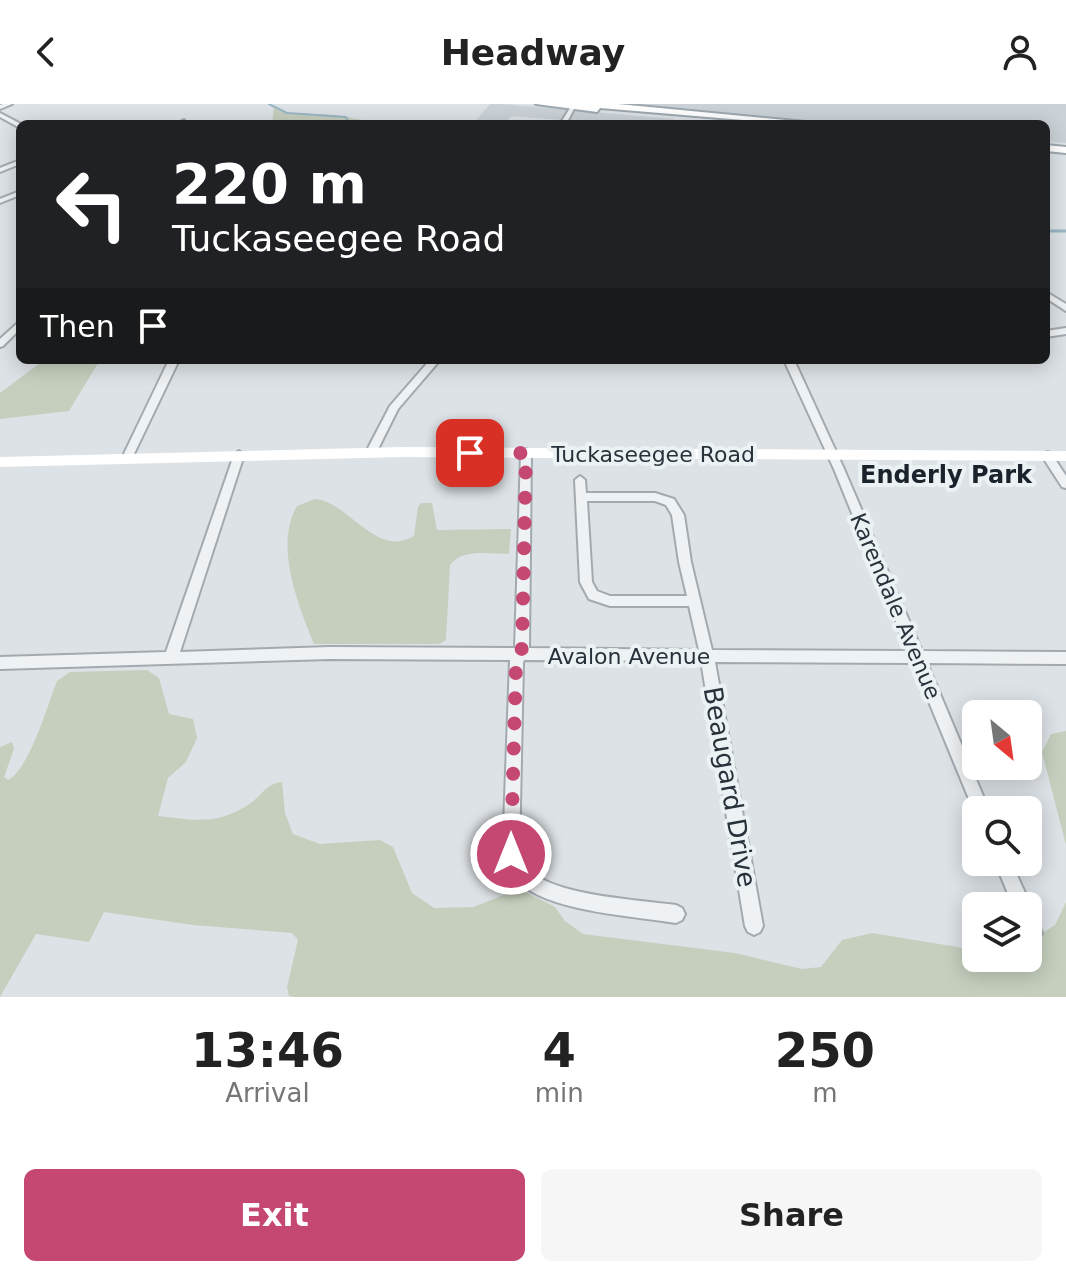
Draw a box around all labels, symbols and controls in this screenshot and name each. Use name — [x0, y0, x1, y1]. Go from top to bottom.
icon: back — [24, 30, 68, 74]
icon: person — [998, 30, 1042, 74]
text: Headway — [441, 32, 625, 73]
text: 220 m — [172, 151, 367, 216]
icon: left — [40, 152, 144, 256]
text: Tuckaseegee Road — [172, 218, 505, 259]
icon: arrive — [131, 304, 175, 348]
text: Then — [40, 309, 115, 344]
pin — [436, 419, 504, 487]
icon: arrive — [448, 431, 492, 475]
street label: Tuckaseegee Road — [550, 442, 755, 467]
district label: Enderly Park — [860, 461, 1033, 489]
street label: Karendale Avenue — [845, 510, 946, 703]
street label: Avalon Avenue — [548, 644, 710, 669]
street label: Beaugard Drive — [698, 684, 762, 890]
north arrow — [962, 700, 1042, 780]
map controls — [962, 700, 1042, 972]
button: search — [962, 796, 1042, 876]
position arrow — [469, 812, 553, 896]
button: layers — [962, 892, 1042, 972]
text: 13:46 — [191, 1022, 344, 1078]
text: 4 — [543, 1022, 576, 1078]
text: 250 — [775, 1022, 875, 1078]
text: Arrival — [225, 1078, 310, 1108]
text: min — [535, 1078, 584, 1108]
text: m — [812, 1078, 838, 1108]
button: Exit — [24, 1169, 525, 1261]
button: Share — [541, 1169, 1042, 1261]

